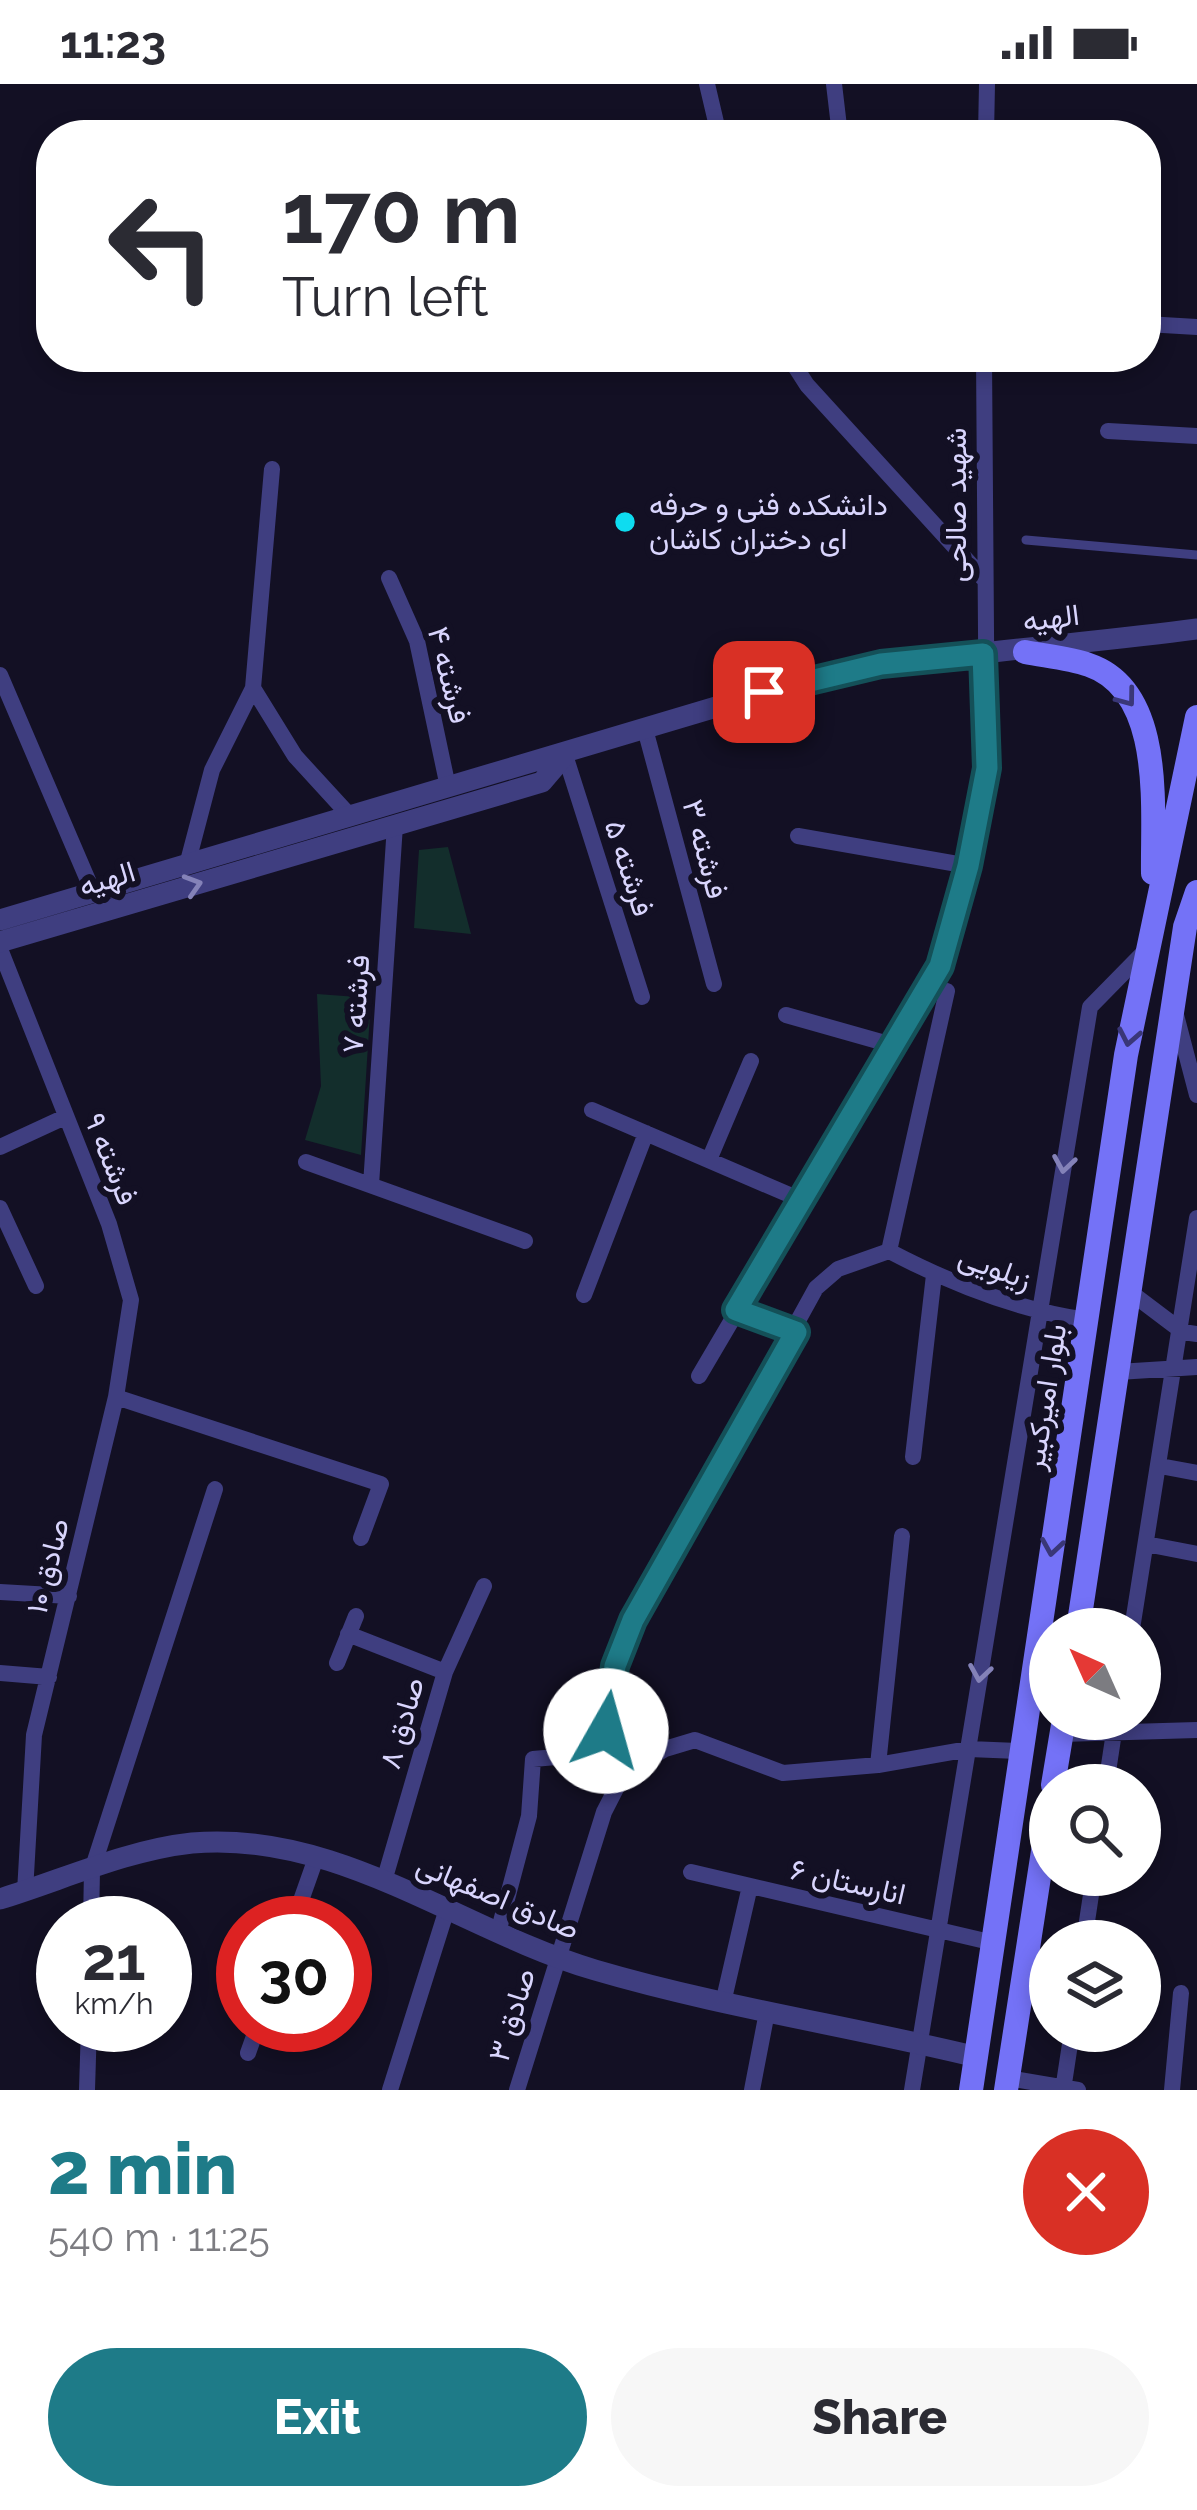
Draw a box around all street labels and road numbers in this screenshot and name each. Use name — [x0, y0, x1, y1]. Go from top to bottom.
street label: شهید صالحی — [938, 428, 974, 582]
street label: الهیه — [1021, 597, 1081, 639]
street label: فرشته ۴ — [420, 623, 478, 727]
street label: فرشته ۳ — [675, 796, 735, 902]
street label: فرشته ۵ — [597, 815, 661, 921]
street label: الهیه — [74, 853, 140, 905]
street label: فرشته ۷ — [335, 953, 377, 1055]
street label: فرشته ۹ — [76, 1108, 146, 1210]
street label: زیلویی — [953, 1238, 1037, 1298]
street label: بلوار امیرکبیر — [1016, 1321, 1074, 1474]
street label: صادق ۱۰ — [19, 1515, 76, 1617]
street label: صادق ۸ — [372, 1673, 431, 1773]
street label: صادق اصفهانی — [411, 1847, 585, 1947]
street label: انارستان ۶ — [787, 1851, 909, 1913]
street label: صادق ۳ — [481, 1964, 542, 2066]

